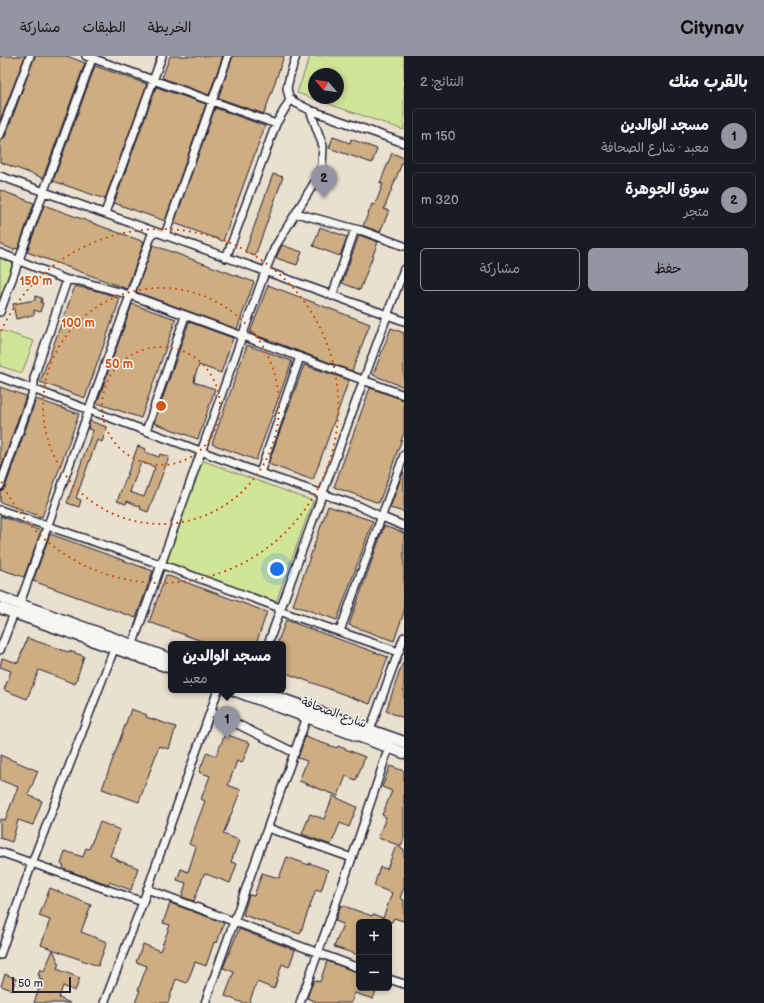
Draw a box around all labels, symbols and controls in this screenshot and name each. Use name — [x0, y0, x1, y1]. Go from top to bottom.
text: Citynav — [680, 17, 744, 40]
text: مشاركة — [20, 19, 60, 36]
text: الطبقات — [82, 19, 126, 36]
text: الخريطة — [148, 19, 191, 36]
north arrow — [308, 68, 344, 104]
text: بالقرب منك — [669, 72, 748, 92]
text: النتائج: 2 — [420, 74, 464, 90]
text: مسجد الوالدين — [620, 116, 709, 135]
text: 150 m — [421, 128, 455, 144]
text: 1 — [731, 128, 737, 144]
text: معبد · شارع الصحافة — [601, 140, 709, 156]
pin: 2 — [311, 165, 337, 198]
text: سوق الجوهرة — [625, 180, 709, 199]
text: 320 m — [421, 192, 459, 208]
text: 2 — [730, 192, 738, 208]
text: متجر — [684, 204, 709, 220]
button: مشاركة — [420, 248, 580, 291]
button: حفظ — [588, 248, 748, 291]
text: 150 m — [20, 274, 52, 289]
text: 100 m — [61, 316, 95, 331]
text: 50 m — [105, 357, 133, 372]
centre of rings — [154, 399, 168, 413]
your location — [267, 559, 287, 579]
popup — [168, 641, 286, 693]
text: مسجد الوالدين — [183, 647, 271, 666]
text: معبد — [183, 671, 208, 687]
street label: شارع الصحافة — [299, 694, 369, 733]
pin: 1 — [214, 706, 240, 739]
map controls — [356, 919, 392, 991]
button: + — [356, 919, 392, 955]
button: − — [356, 955, 392, 991]
scale bar — [12, 975, 71, 994]
text: 50 m — [18, 977, 43, 990]

